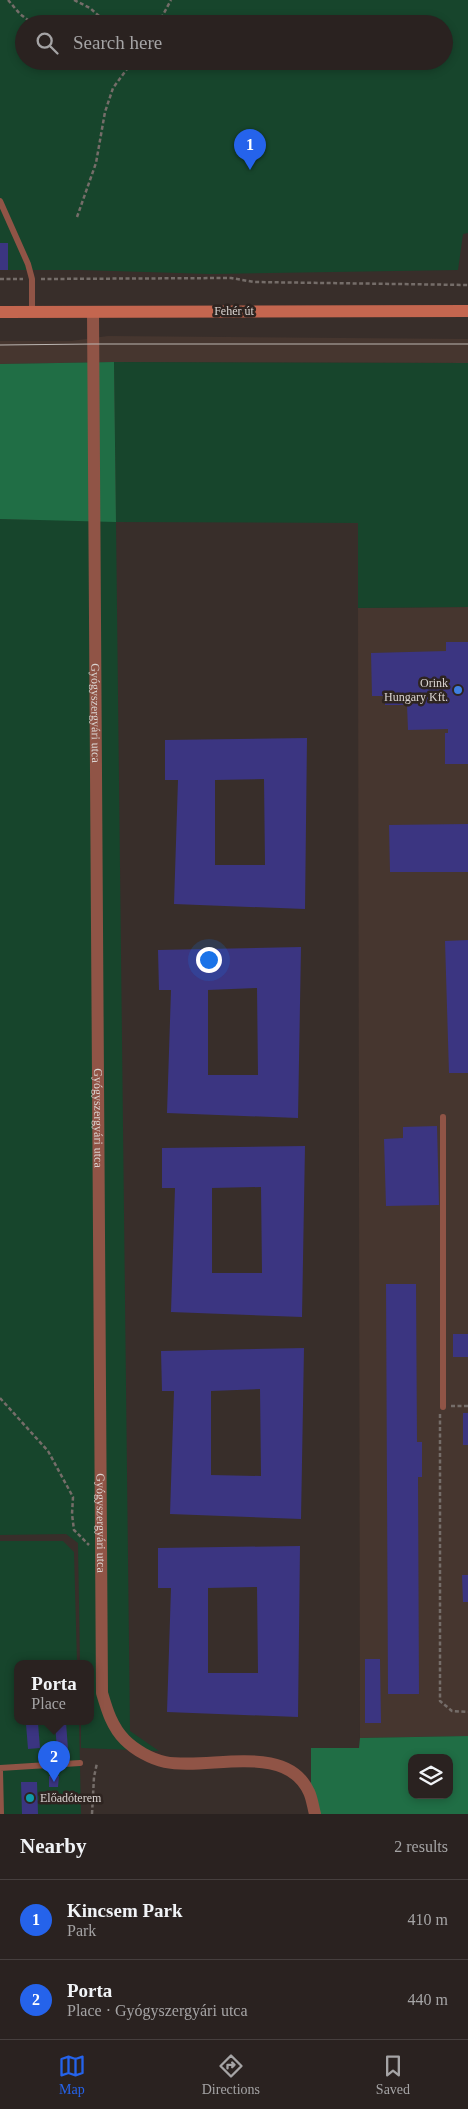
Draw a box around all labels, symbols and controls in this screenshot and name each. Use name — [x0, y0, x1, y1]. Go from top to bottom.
search box — [15, 15, 453, 70]
icon: search — [33, 29, 61, 57]
text: Search here — [73, 32, 162, 53]
pin: 1 — [234, 129, 266, 170]
street label: Fehér út — [214, 304, 254, 318]
street label: Gyógyszergyári utca — [88, 663, 103, 763]
place label: Orink Hungary Kft. — [384, 676, 448, 704]
marker: Orink Hungary Kft. — [452, 684, 464, 696]
your location — [196, 947, 222, 973]
street label: Gyógyszergyári utca — [91, 1068, 106, 1168]
street label: Gyógyszergyári utca — [94, 1473, 108, 1573]
popup — [14, 1660, 94, 1725]
text: Porta — [31, 1673, 77, 1694]
text: Place — [31, 1695, 66, 1712]
pin: 2 — [38, 1741, 70, 1782]
map controls — [408, 1754, 453, 1799]
button: layers — [408, 1754, 453, 1799]
place label: Előadóterem — [40, 1791, 102, 1805]
marker: Előadóterem — [24, 1792, 36, 1804]
text: Nearby — [20, 1834, 87, 1858]
text: 2 results — [394, 1838, 448, 1855]
text: Kincsem Park — [67, 1900, 183, 1921]
text: 1 — [32, 1911, 40, 1928]
text: 410 m — [408, 1911, 448, 1928]
text: Park — [67, 1922, 96, 1939]
text: Porta — [67, 1980, 112, 2001]
text: 2 — [32, 1991, 40, 2008]
text: 440 m — [408, 1991, 448, 2008]
text: Place · Gyógyszergyári utca — [67, 2002, 248, 2019]
tab: Map — [58, 2052, 86, 2098]
tab: Directions — [202, 2052, 260, 2098]
tab: Saved — [376, 2052, 410, 2098]

